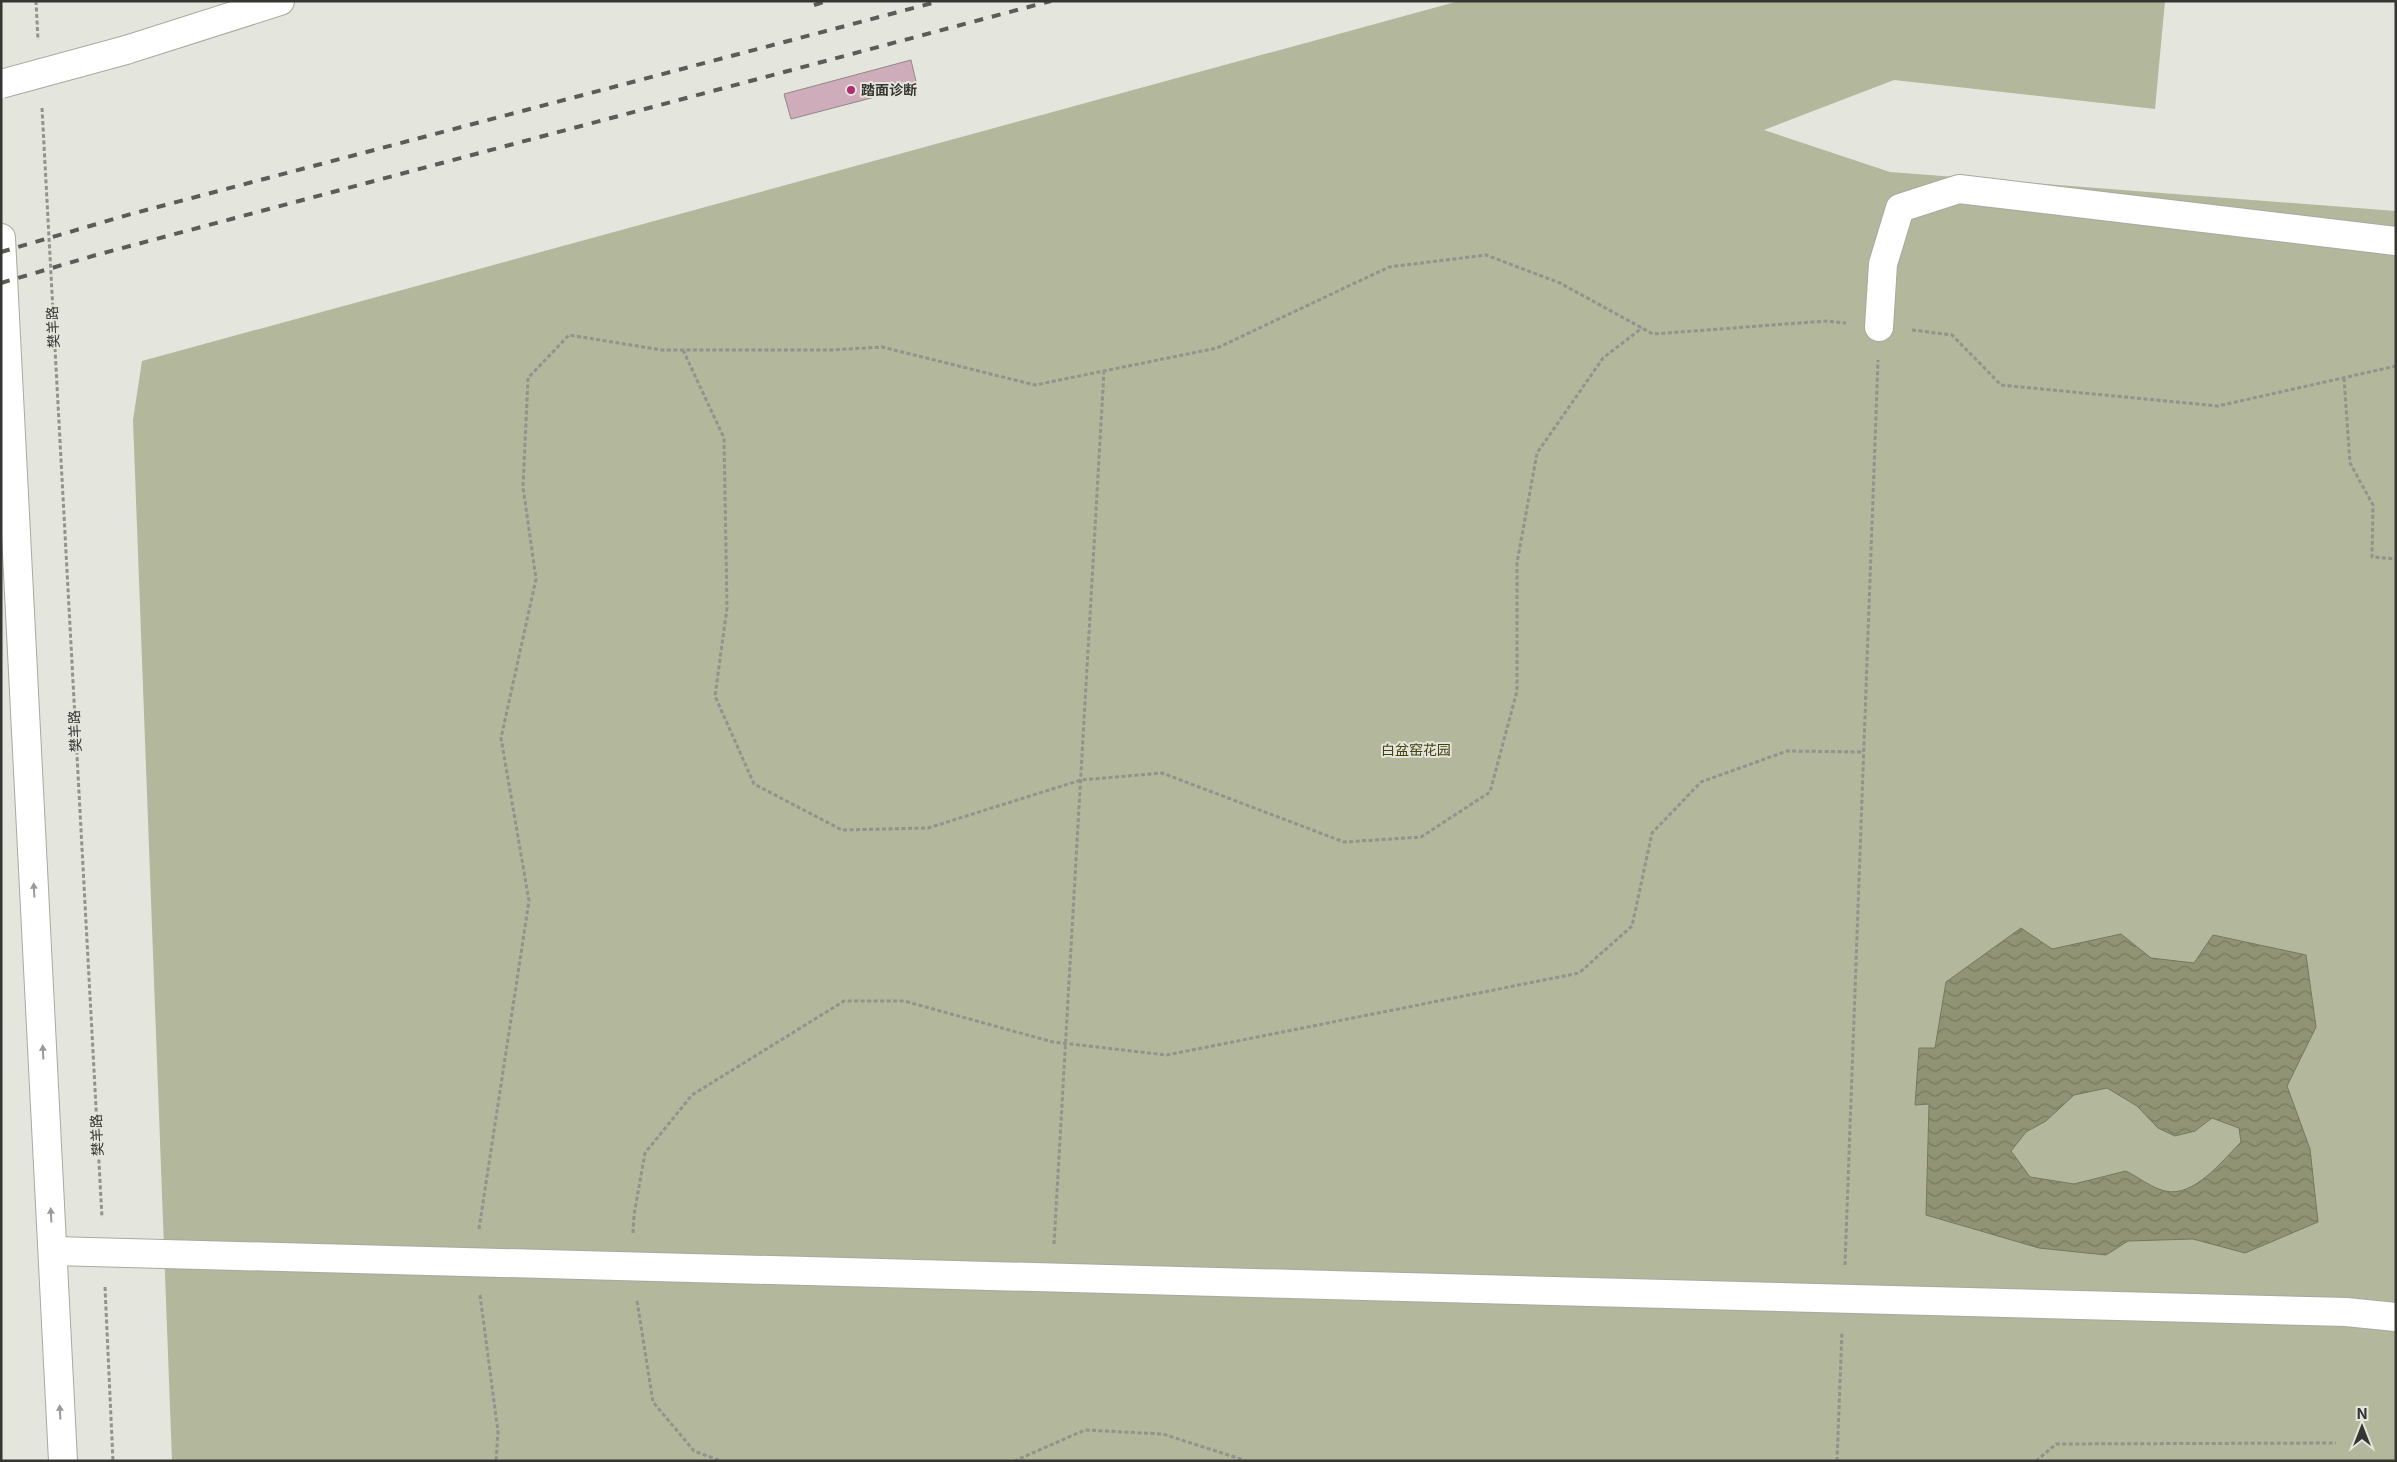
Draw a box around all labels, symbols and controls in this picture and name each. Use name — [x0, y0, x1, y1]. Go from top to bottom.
place label: 踏面诊断 — [861, 81, 917, 98]
marker: 踏面诊断 — [845, 84, 857, 96]
street label: 樊羊路 — [43, 306, 62, 348]
street label: 樊羊路 — [65, 710, 84, 752]
park label: 白盆窑花园 — [1381, 741, 1451, 758]
one-way arrow — [30, 882, 38, 898]
one-way arrow — [38, 1044, 46, 1060]
street label: 樊羊路 — [87, 1114, 106, 1156]
one-way arrow — [47, 1207, 55, 1223]
north arrow — [2337, 1402, 2387, 1452]
one-way arrow — [56, 1404, 64, 1420]
text: N — [2357, 1405, 2367, 1422]

